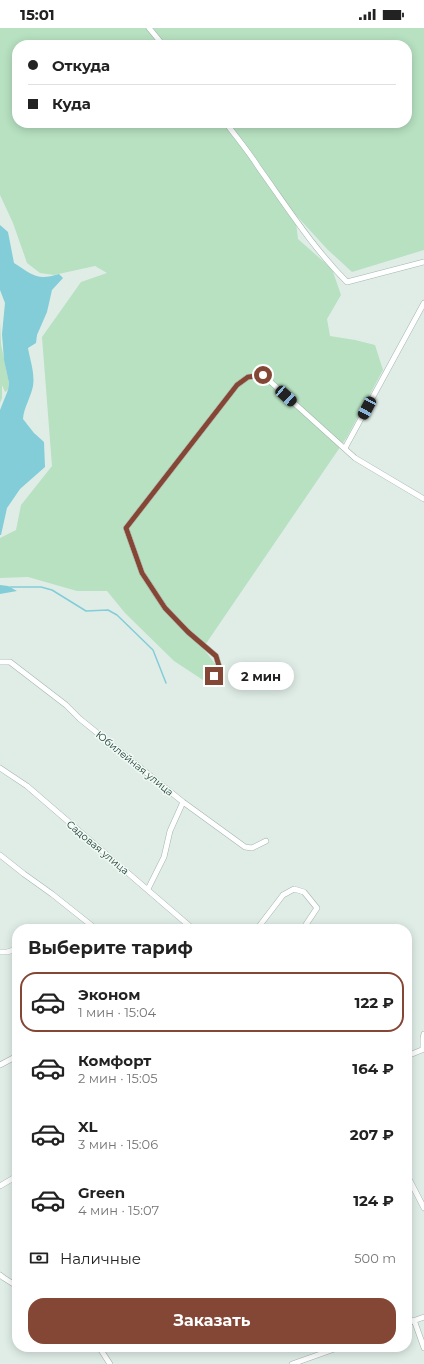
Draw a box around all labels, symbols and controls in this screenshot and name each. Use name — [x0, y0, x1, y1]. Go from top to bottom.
text: 15:01 — [20, 5, 55, 24]
text: Откуда — [52, 56, 110, 75]
text: Куда — [52, 94, 91, 113]
route start — [254, 366, 272, 384]
car — [273, 384, 299, 408]
car — [356, 395, 378, 421]
callout: 2 мин — [228, 662, 294, 690]
route end — [205, 667, 223, 685]
text: 2 мин — [241, 668, 281, 684]
street label: Юбилейная улица — [93, 728, 176, 799]
street label: Садовая улица — [64, 817, 132, 877]
text: Выберите тариф — [28, 937, 193, 959]
icon: car — [30, 984, 66, 1020]
text: Эконом — [78, 985, 140, 1004]
text: 122 ₽ — [355, 993, 394, 1012]
text: 1 мин · 15:04 — [78, 1004, 156, 1020]
icon: car — [30, 1050, 66, 1086]
text: Комфорт — [78, 1051, 151, 1070]
text: 164 ₽ — [352, 1059, 394, 1078]
text: 2 мин · 15:05 — [78, 1070, 158, 1086]
icon: car — [30, 1116, 66, 1152]
text: XL — [78, 1117, 97, 1136]
text: 207 ₽ — [350, 1125, 394, 1144]
text: 3 мин · 15:06 — [78, 1136, 158, 1152]
icon: car — [30, 1182, 66, 1218]
text: Green — [78, 1183, 125, 1202]
text: 124 ₽ — [353, 1191, 394, 1210]
text: 4 мин · 15:07 — [78, 1202, 159, 1218]
icon: cash — [28, 1247, 50, 1269]
text: Наличные — [60, 1249, 141, 1268]
text: 500 m — [354, 1250, 396, 1266]
button: Заказать — [28, 1298, 396, 1344]

